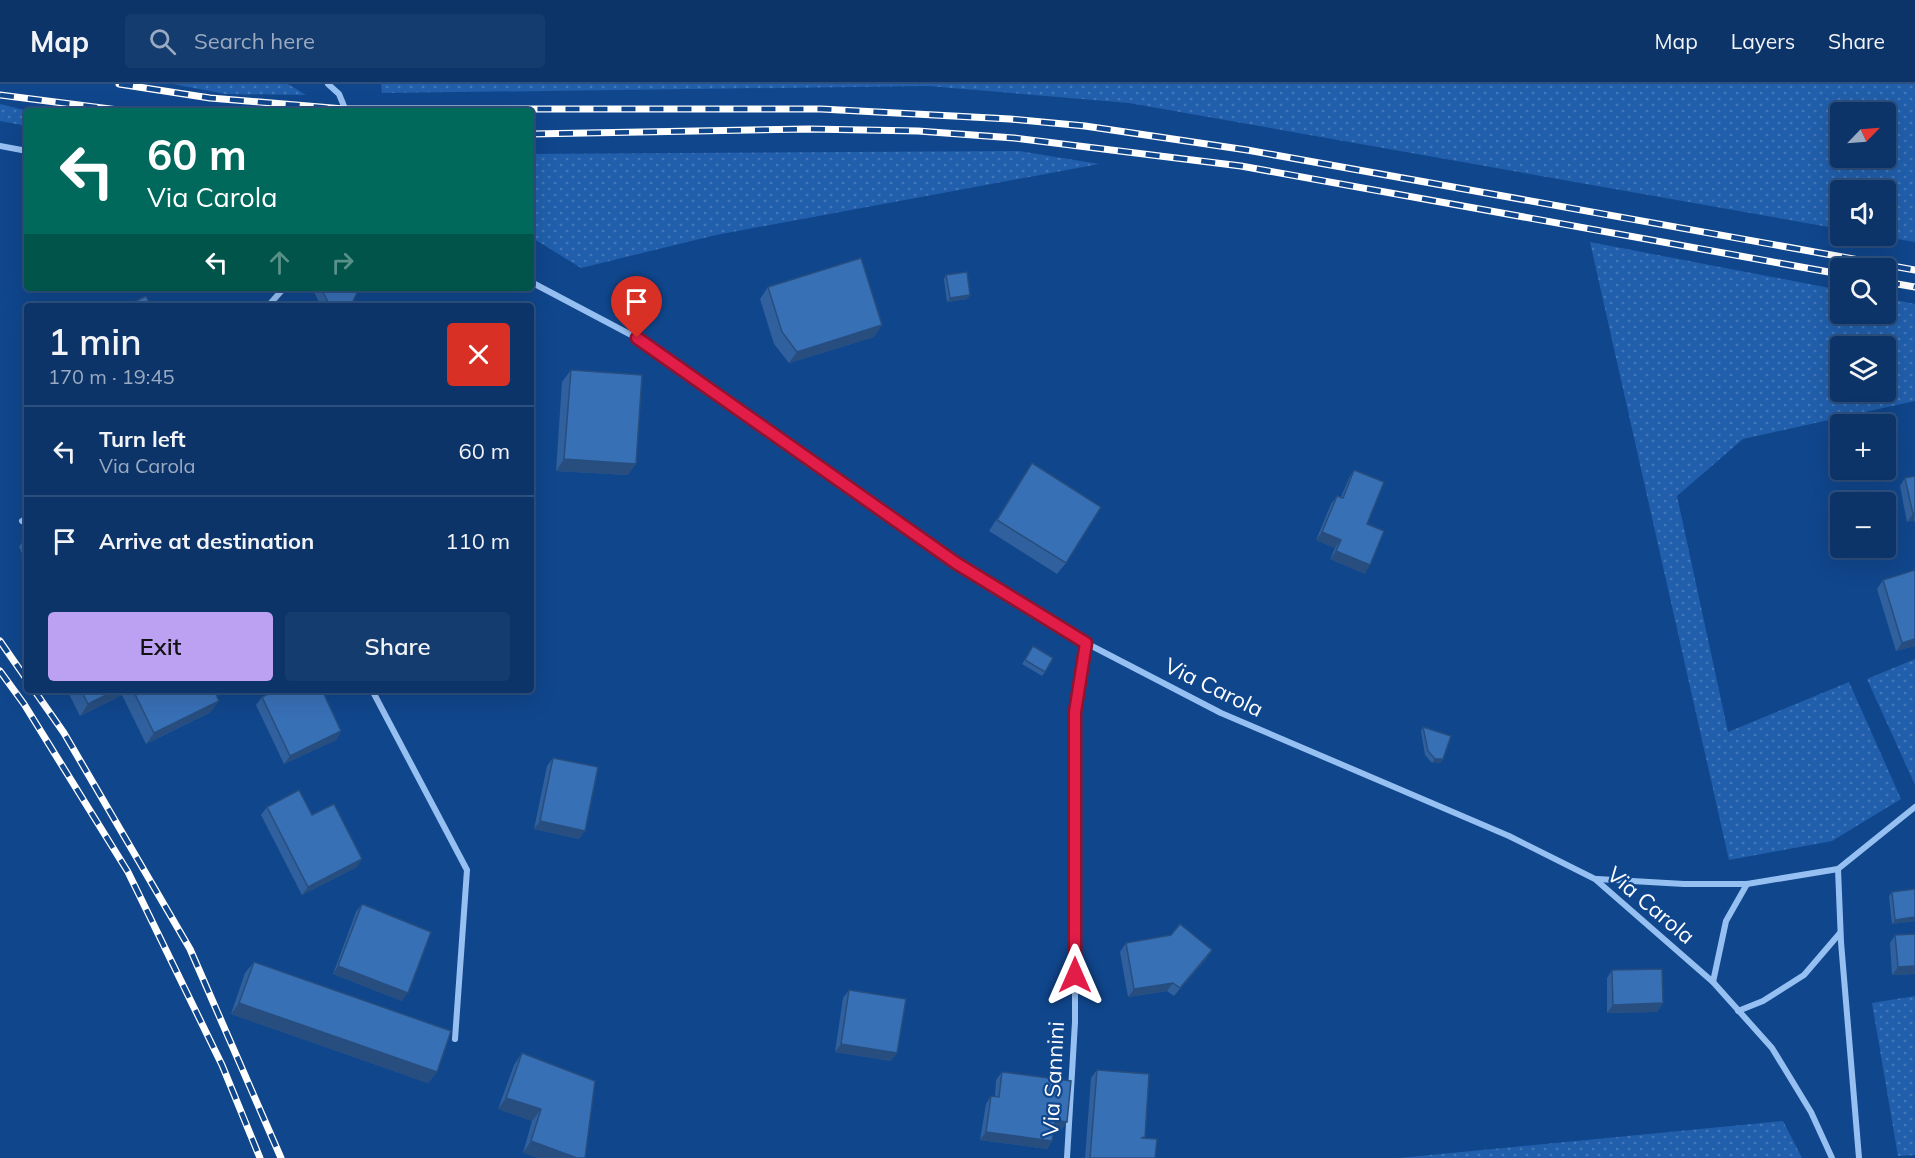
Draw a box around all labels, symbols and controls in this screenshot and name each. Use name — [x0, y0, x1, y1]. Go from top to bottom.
search box — [125, 14, 545, 68]
text: Map — [30, 24, 89, 59]
icon: search — [146, 25, 179, 58]
text: Search here — [194, 27, 315, 55]
text: Map — [1655, 28, 1698, 54]
text: Layers — [1731, 28, 1795, 54]
text: Share — [1828, 28, 1885, 54]
north arrow — [1830, 102, 1896, 168]
map controls — [1830, 102, 1896, 558]
text: 60 m — [147, 128, 247, 181]
icon: left — [48, 132, 126, 210]
text: Via Carola — [147, 180, 277, 214]
button: sound — [1830, 180, 1896, 246]
icon: left — [200, 246, 233, 279]
icon: ahead — [263, 246, 296, 279]
icon: right — [326, 246, 359, 279]
button: search — [1830, 258, 1896, 324]
pin — [611, 276, 662, 338]
icon: arrive — [620, 285, 653, 318]
text: 1 min — [48, 319, 142, 364]
button: close — [447, 323, 510, 386]
button: layers — [1830, 336, 1896, 402]
text: 170 m · 19:45 — [48, 364, 174, 389]
button: + — [1830, 414, 1896, 480]
text: Turn left — [99, 425, 186, 453]
icon: left — [48, 435, 81, 468]
text: 60 m — [459, 437, 510, 465]
text: Via Carola — [99, 453, 196, 478]
button: − — [1830, 492, 1896, 558]
icon: arrive — [48, 525, 81, 558]
text: Arrive at destination — [99, 527, 314, 555]
text: 110 m — [445, 527, 510, 555]
button: Exit — [48, 612, 273, 681]
button: Share — [285, 612, 510, 681]
street label: Via Carola — [1160, 651, 1268, 723]
street label: Via Carola — [1601, 860, 1701, 950]
position arrow — [1043, 943, 1107, 1007]
street label: Via Sannini — [1036, 1021, 1070, 1137]

